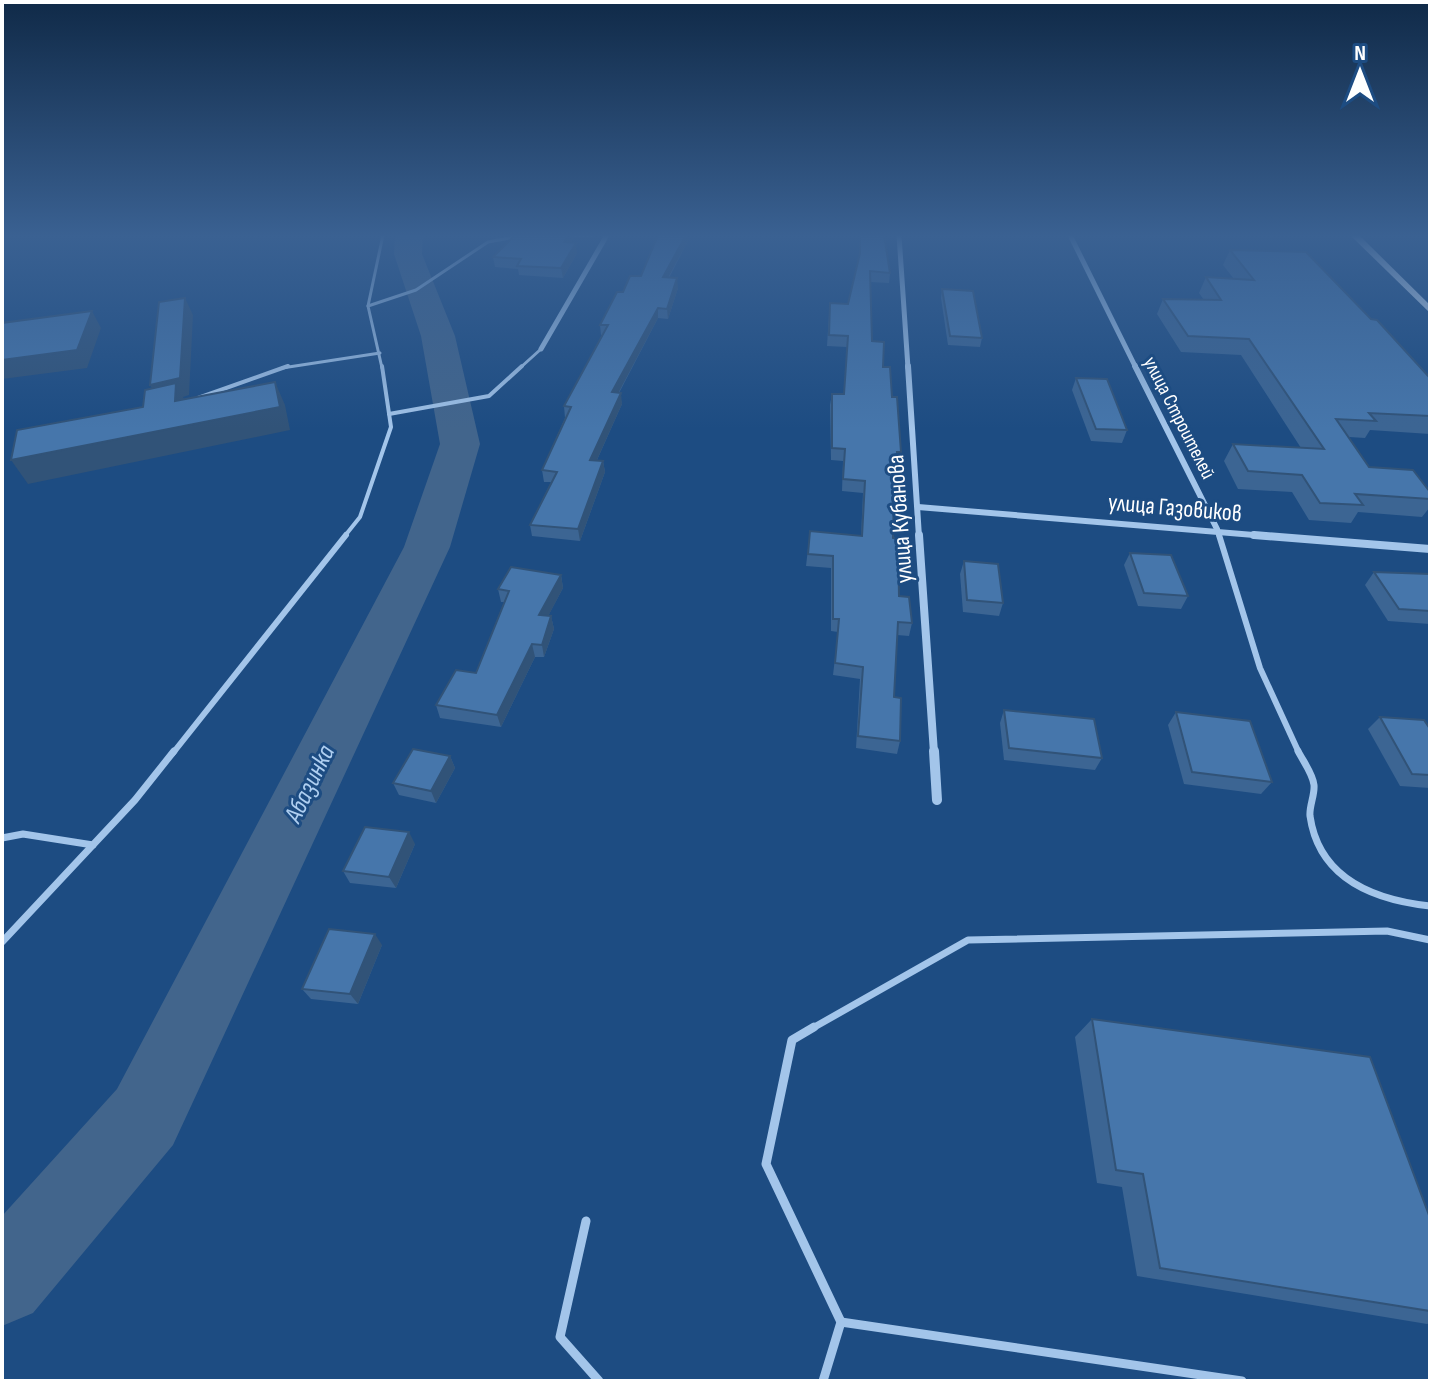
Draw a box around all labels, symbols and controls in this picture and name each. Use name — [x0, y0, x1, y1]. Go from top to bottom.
north arrow — [1320, 32, 1400, 112]
text: N — [1354, 40, 1366, 67]
street label: улица Строителей — [1138, 353, 1220, 483]
street label: улица Кубанова — [881, 454, 919, 584]
street label: улица Газовиков — [1107, 488, 1243, 528]
water label: Абазинка — [278, 740, 342, 829]

